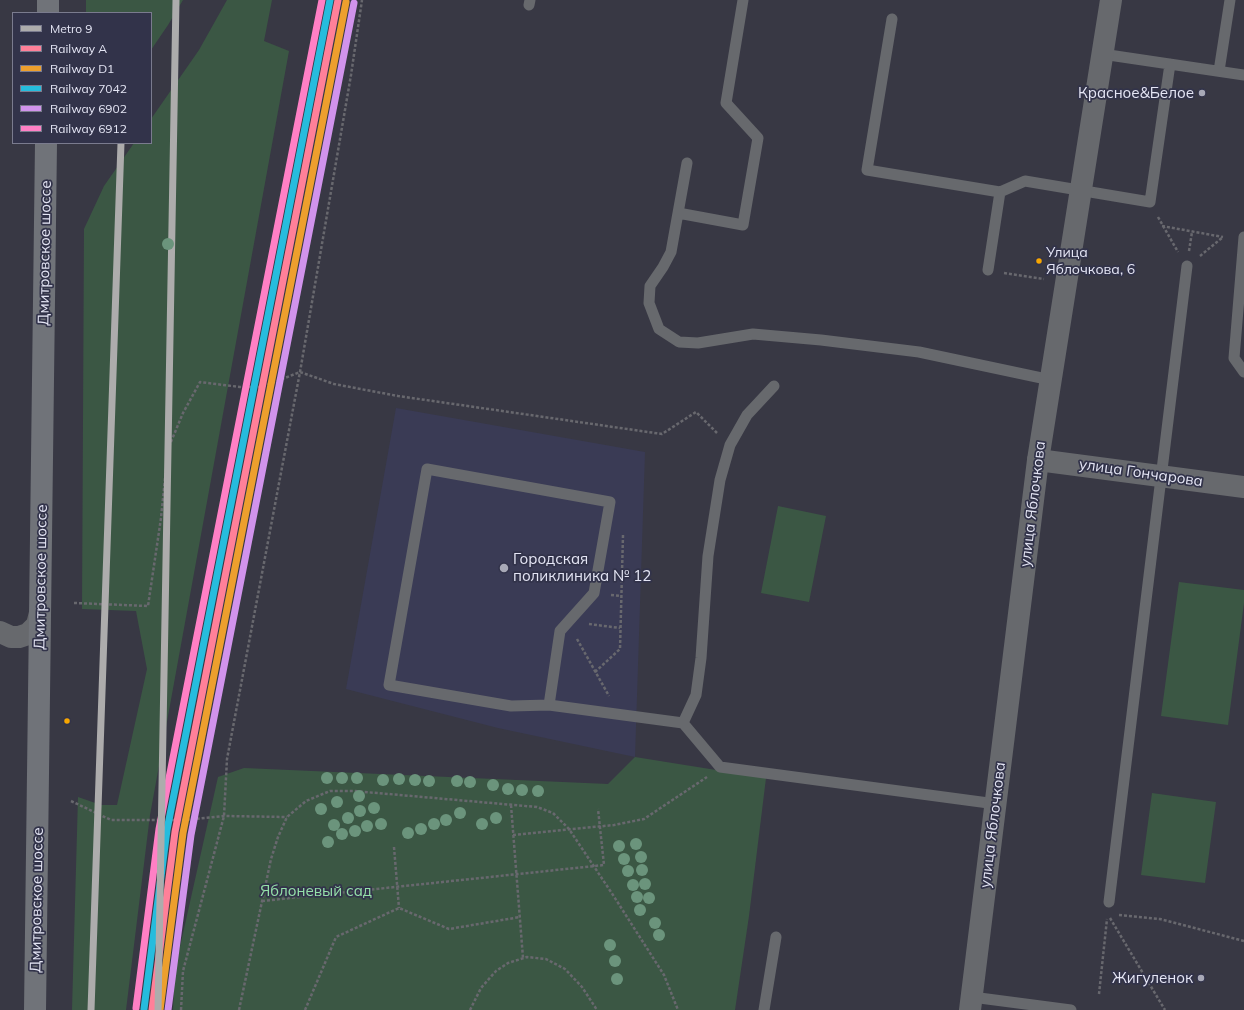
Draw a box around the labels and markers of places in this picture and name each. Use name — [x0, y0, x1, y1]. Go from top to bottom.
place label: Красное&Белое — [1078, 84, 1194, 102]
marker: Красное&Белое — [1197, 88, 1207, 98]
place label: Улица Яблочкова, 6 — [1046, 245, 1135, 278]
marker: Улица Яблочкова, 6 — [1034, 256, 1044, 266]
place label: Городская поликлиника № 12 — [513, 550, 651, 585]
marker: Городская поликлиника № 12 — [498, 562, 510, 574]
unlabelled marker — [62, 716, 72, 726]
place label: Жигуленок — [1112, 969, 1193, 987]
marker: Жигуленок — [1196, 973, 1206, 983]

